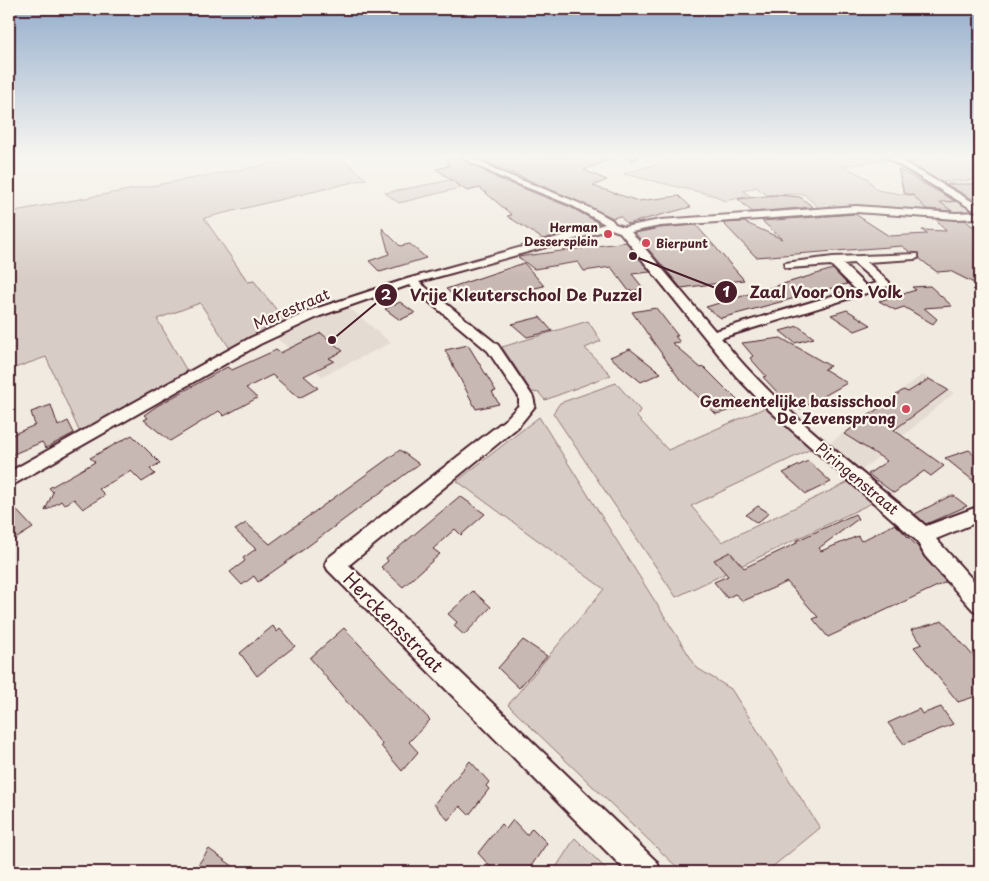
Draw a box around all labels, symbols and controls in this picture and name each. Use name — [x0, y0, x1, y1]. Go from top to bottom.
place label: Herman Dessersplein — [524, 218, 598, 250]
marker: Herman Dessersplein — [602, 228, 614, 240]
place label: Bierpunt — [656, 234, 708, 252]
marker: Bierpunt — [640, 237, 652, 249]
callout: Zaal Voor Ons Volk — [714, 277, 913, 308]
text: 1 — [722, 279, 730, 302]
text: Zaal Voor Ons Volk — [749, 279, 903, 303]
callout: Vrije Kleuterschool De Puzzel — [374, 280, 653, 311]
street label: Merestraat — [249, 282, 333, 334]
text: 2 — [381, 282, 392, 305]
text: Vrije Kleuterschool De Puzzel — [410, 282, 642, 306]
place label: Gemeentelijke basisschool De Zevensprong — [700, 389, 896, 429]
marker: Gemeentelijke basisschool De Zevensprong — [900, 403, 912, 415]
street label: Piringenstraat — [812, 436, 904, 520]
street label: Herckensstraat — [338, 566, 450, 678]

